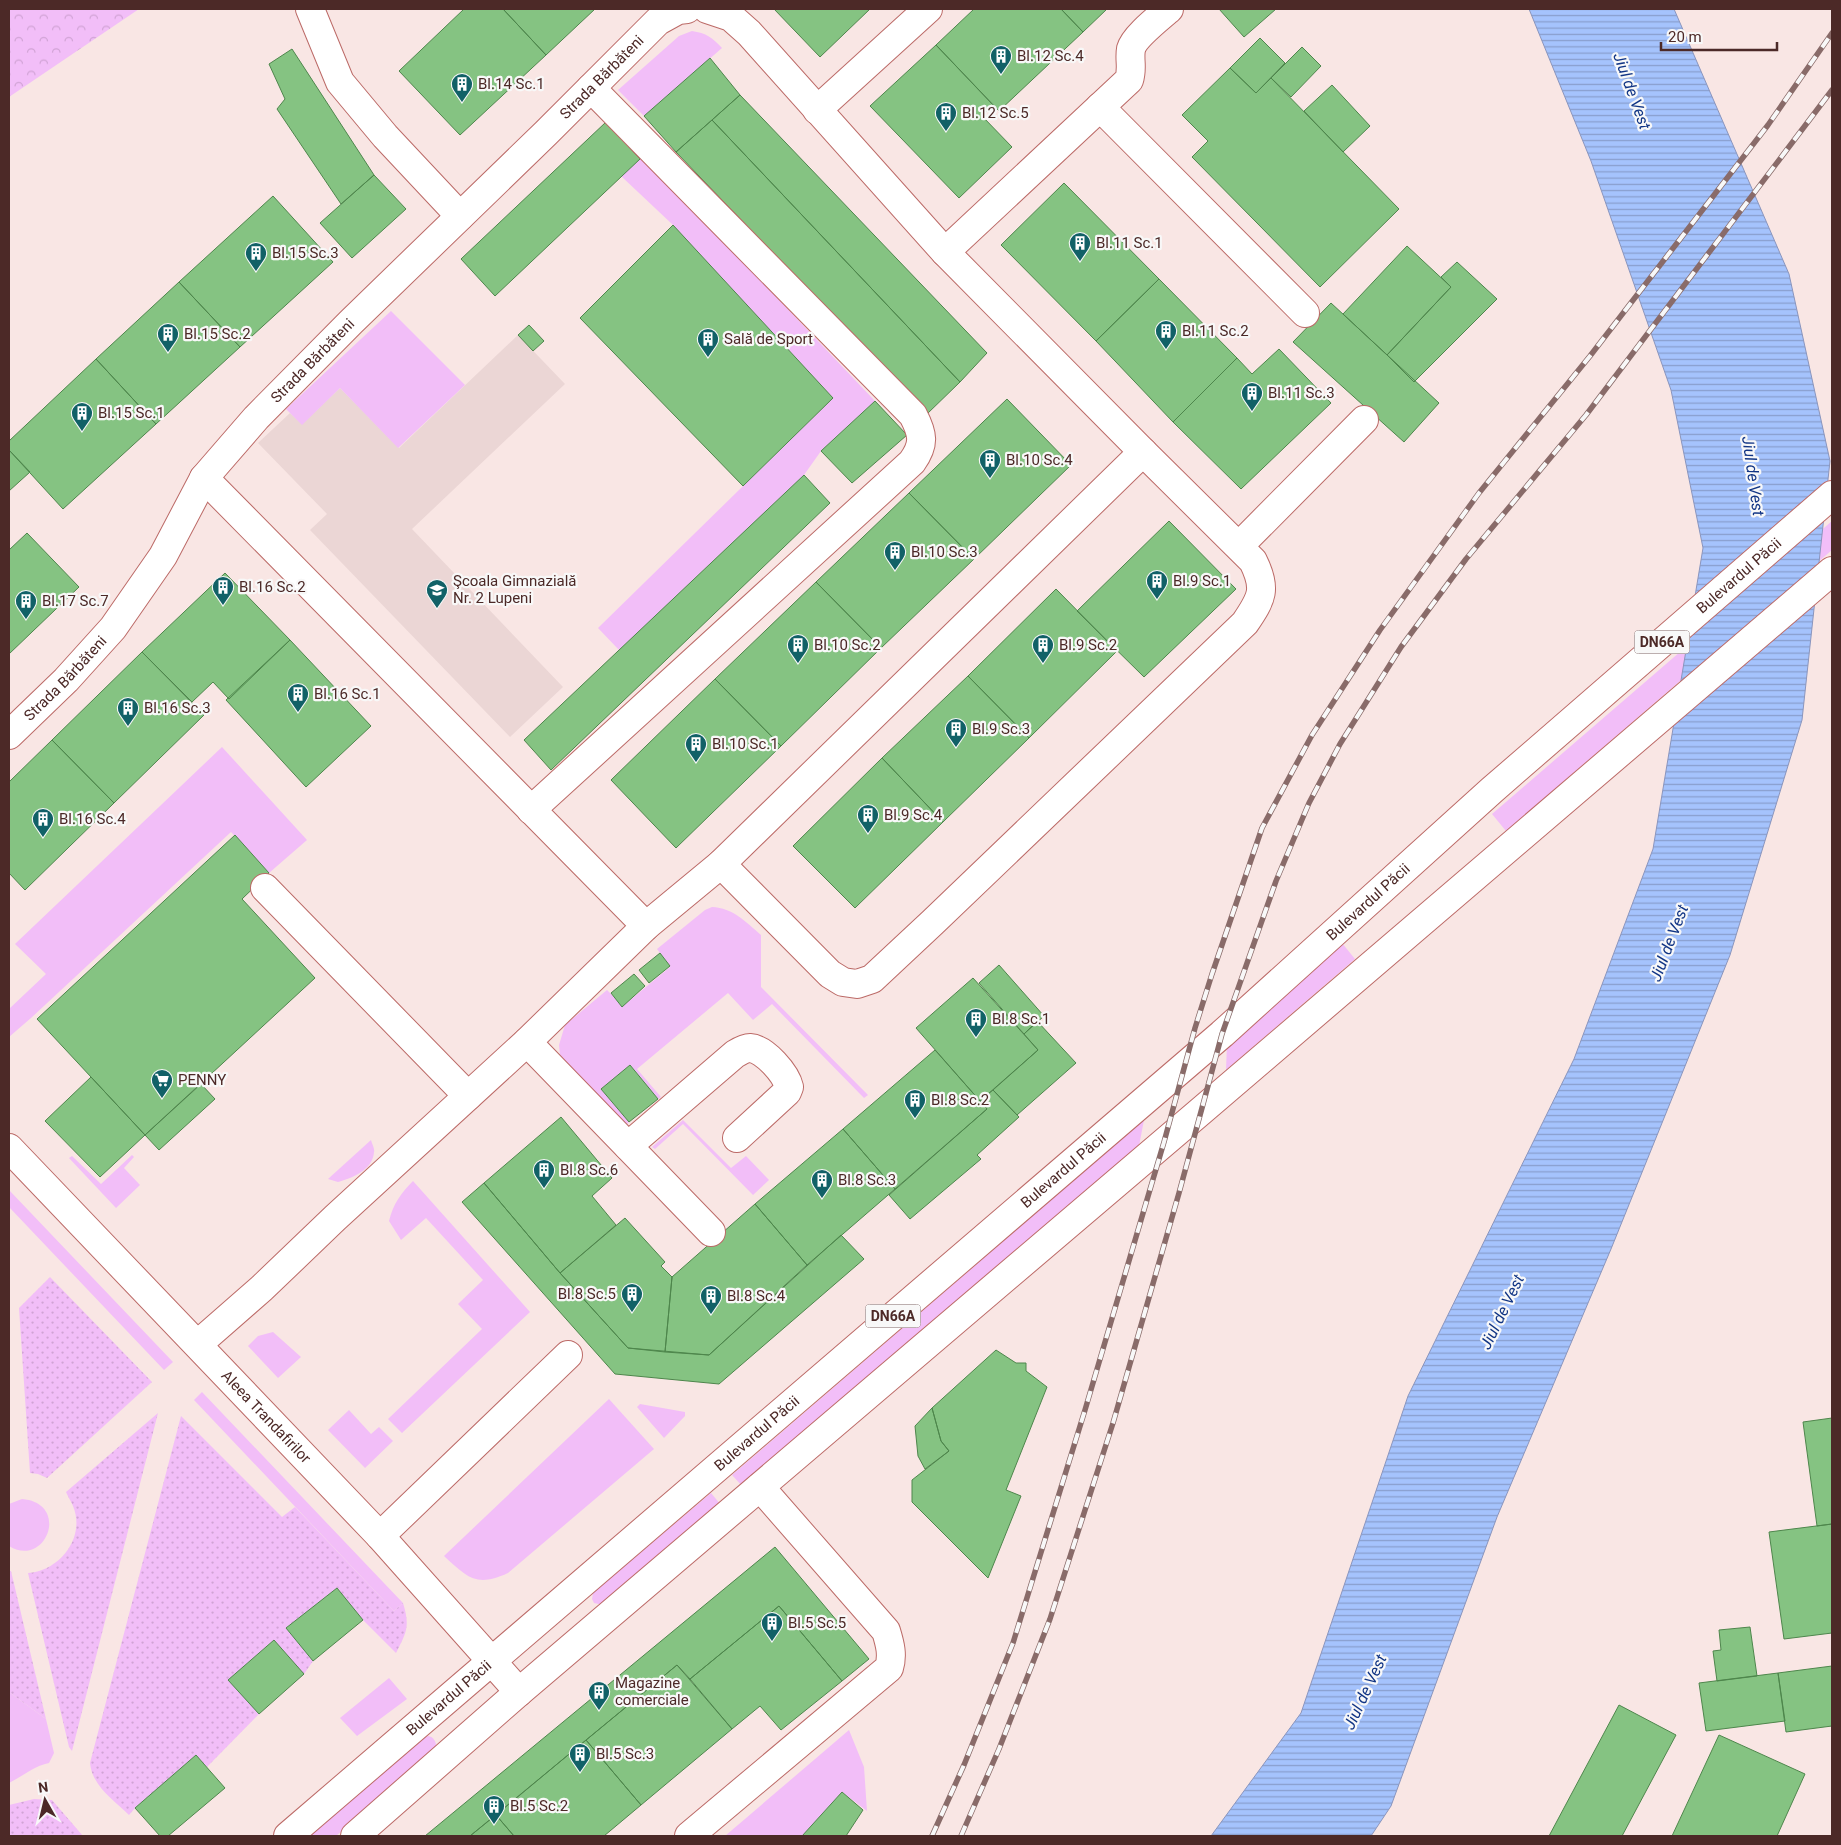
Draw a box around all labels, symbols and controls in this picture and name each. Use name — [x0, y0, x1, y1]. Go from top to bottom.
scale bar — [1661, 20, 1777, 52]
text: 20 m — [1668, 28, 1702, 46]
street label: Strada Bărbăteni — [556, 32, 647, 123]
building icon: Bl.12 Sc.4 — [989, 44, 1013, 75]
place label: Bl.12 Sc.4 — [1017, 47, 1084, 65]
water label: Jiul de Vest — [1609, 50, 1655, 133]
building icon: Bl.14 Sc.1 — [450, 72, 474, 103]
place label: Bl.14 Sc.1 — [478, 75, 545, 93]
building icon: Bl.12 Sc.5 — [934, 101, 958, 132]
place label: Bl.12 Sc.5 — [962, 104, 1029, 122]
building icon: Bl.11 Sc.1 — [1068, 231, 1092, 262]
place label: Bl.11 Sc.1 — [1096, 234, 1163, 252]
building icon: Bl.15 Sc.3 — [244, 241, 268, 272]
place label: Bl.15 Sc.3 — [272, 244, 339, 262]
street label: Strada Bărbăteni — [267, 315, 358, 407]
building icon: Bl.11 Sc.2 — [1154, 319, 1178, 350]
building icon: Bl.15 Sc.2 — [156, 322, 180, 353]
place label: Bl.11 Sc.2 — [1182, 322, 1249, 340]
place label: Bl.15 Sc.2 — [184, 325, 251, 343]
building icon: Sală de Sport — [696, 327, 720, 358]
place label: Sală de Sport — [724, 330, 813, 348]
building icon: Bl.11 Sc.3 — [1240, 381, 1264, 412]
place label: Bl.11 Sc.3 — [1268, 384, 1335, 402]
building icon: Bl.15 Sc.1 — [70, 401, 94, 432]
place label: Bl.15 Sc.1 — [98, 404, 165, 422]
water label: Jiul de Vest — [1738, 435, 1768, 518]
building icon: Bl.10 Sc.4 — [978, 448, 1002, 479]
place label: Bl.10 Sc.4 — [1006, 451, 1073, 469]
street label: Bulevardul Păcii — [1693, 534, 1785, 617]
building icon: Bl.10 Sc.3 — [883, 540, 907, 571]
place label: Bl.10 Sc.3 — [911, 543, 978, 561]
building icon: Bl.9 Sc.1 — [1145, 569, 1169, 600]
place label: Şcoala Gimnazială Nr. 2 Lupeni — [453, 572, 577, 607]
place label: Bl.9 Sc.1 — [1173, 572, 1231, 590]
building icon: Bl.16 Sc.2 — [211, 575, 235, 606]
place label: Bl.16 Sc.2 — [239, 578, 306, 596]
school or university icon: Şcoala Gimnazială Nr. 2 Lupeni — [425, 578, 449, 609]
building icon: Bl.17 Sc.7 — [14, 589, 38, 620]
place label: Bl.17 Sc.7 — [42, 592, 109, 610]
road number: DN66A — [1634, 630, 1690, 654]
street label: Strada Bărbăteni — [20, 632, 111, 725]
building icon: Bl.10 Sc.2 — [786, 633, 810, 664]
building icon: Bl.9 Sc.2 — [1031, 633, 1055, 664]
place label: Bl.10 Sc.2 — [814, 636, 881, 654]
place label: Bl.9 Sc.2 — [1059, 636, 1117, 654]
building icon: Bl.16 Sc.1 — [286, 682, 310, 713]
place label: Bl.16 Sc.1 — [314, 685, 381, 703]
building icon: Bl.16 Sc.3 — [116, 696, 140, 727]
place label: Bl.16 Sc.3 — [144, 699, 211, 717]
building icon: Bl.9 Sc.3 — [944, 717, 968, 748]
place label: Bl.9 Sc.3 — [972, 720, 1030, 738]
building icon: Bl.10 Sc.1 — [684, 732, 708, 763]
place label: Bl.10 Sc.1 — [712, 735, 779, 753]
building icon: Bl.9 Sc.4 — [856, 803, 880, 834]
place label: Bl.9 Sc.4 — [884, 806, 943, 824]
building icon: Bl.16 Sc.4 — [31, 807, 55, 838]
place label: Bl.16 Sc.4 — [59, 810, 126, 828]
street label: Bulevardul Păcii — [1323, 860, 1414, 944]
water label: Jiul de Vest — [1646, 901, 1693, 984]
building icon: Bl.8 Sc.1 — [964, 1007, 988, 1038]
place label: Bl.8 Sc.1 — [992, 1010, 1050, 1028]
supermarket icon: PENNY — [150, 1068, 174, 1099]
place label: PENNY — [178, 1071, 226, 1089]
building icon: Bl.8 Sc.2 — [903, 1088, 927, 1119]
place label: Bl.8 Sc.2 — [931, 1091, 989, 1109]
street label: Bulevardul Păcii — [1017, 1129, 1110, 1212]
building icon: Bl.8 Sc.6 — [532, 1158, 556, 1189]
place label: Bl.8 Sc.6 — [560, 1161, 618, 1179]
building icon: Bl.8 Sc.3 — [810, 1168, 834, 1199]
place label: Bl.8 Sc.3 — [838, 1171, 896, 1189]
water label: Jiul de Vest — [1476, 1271, 1529, 1352]
building icon: Bl.8 Sc.5 — [620, 1282, 644, 1313]
building icon: Bl.8 Sc.4 — [699, 1284, 723, 1315]
place label: Bl.8 Sc.5 — [558, 1285, 616, 1303]
place label: Bl.8 Sc.4 — [727, 1287, 786, 1305]
road number: DN66A — [866, 1304, 920, 1328]
street label: Aleea Trandafirilor — [218, 1367, 315, 1467]
street label: Bulevardul Păcii — [711, 1392, 803, 1475]
building icon: Bl.5 Sc.5 — [760, 1611, 784, 1642]
place label: Bl.5 Sc.5 — [788, 1614, 846, 1632]
water label: Jiul de Vest — [1339, 1651, 1391, 1732]
street label: Bulevardul Păcii — [403, 1656, 495, 1739]
place label: Magazine comerciale — [615, 1674, 689, 1709]
building icon: Magazine comerciale — [587, 1680, 611, 1711]
building icon: Bl.5 Sc.3 — [568, 1742, 592, 1773]
place label: Bl.5 Sc.3 — [596, 1745, 654, 1763]
north arrow — [20, 1775, 70, 1825]
text: N — [37, 1779, 49, 1796]
building icon: Bl.5 Sc.2 — [482, 1794, 506, 1825]
place label: Bl.5 Sc.2 — [510, 1797, 568, 1815]

